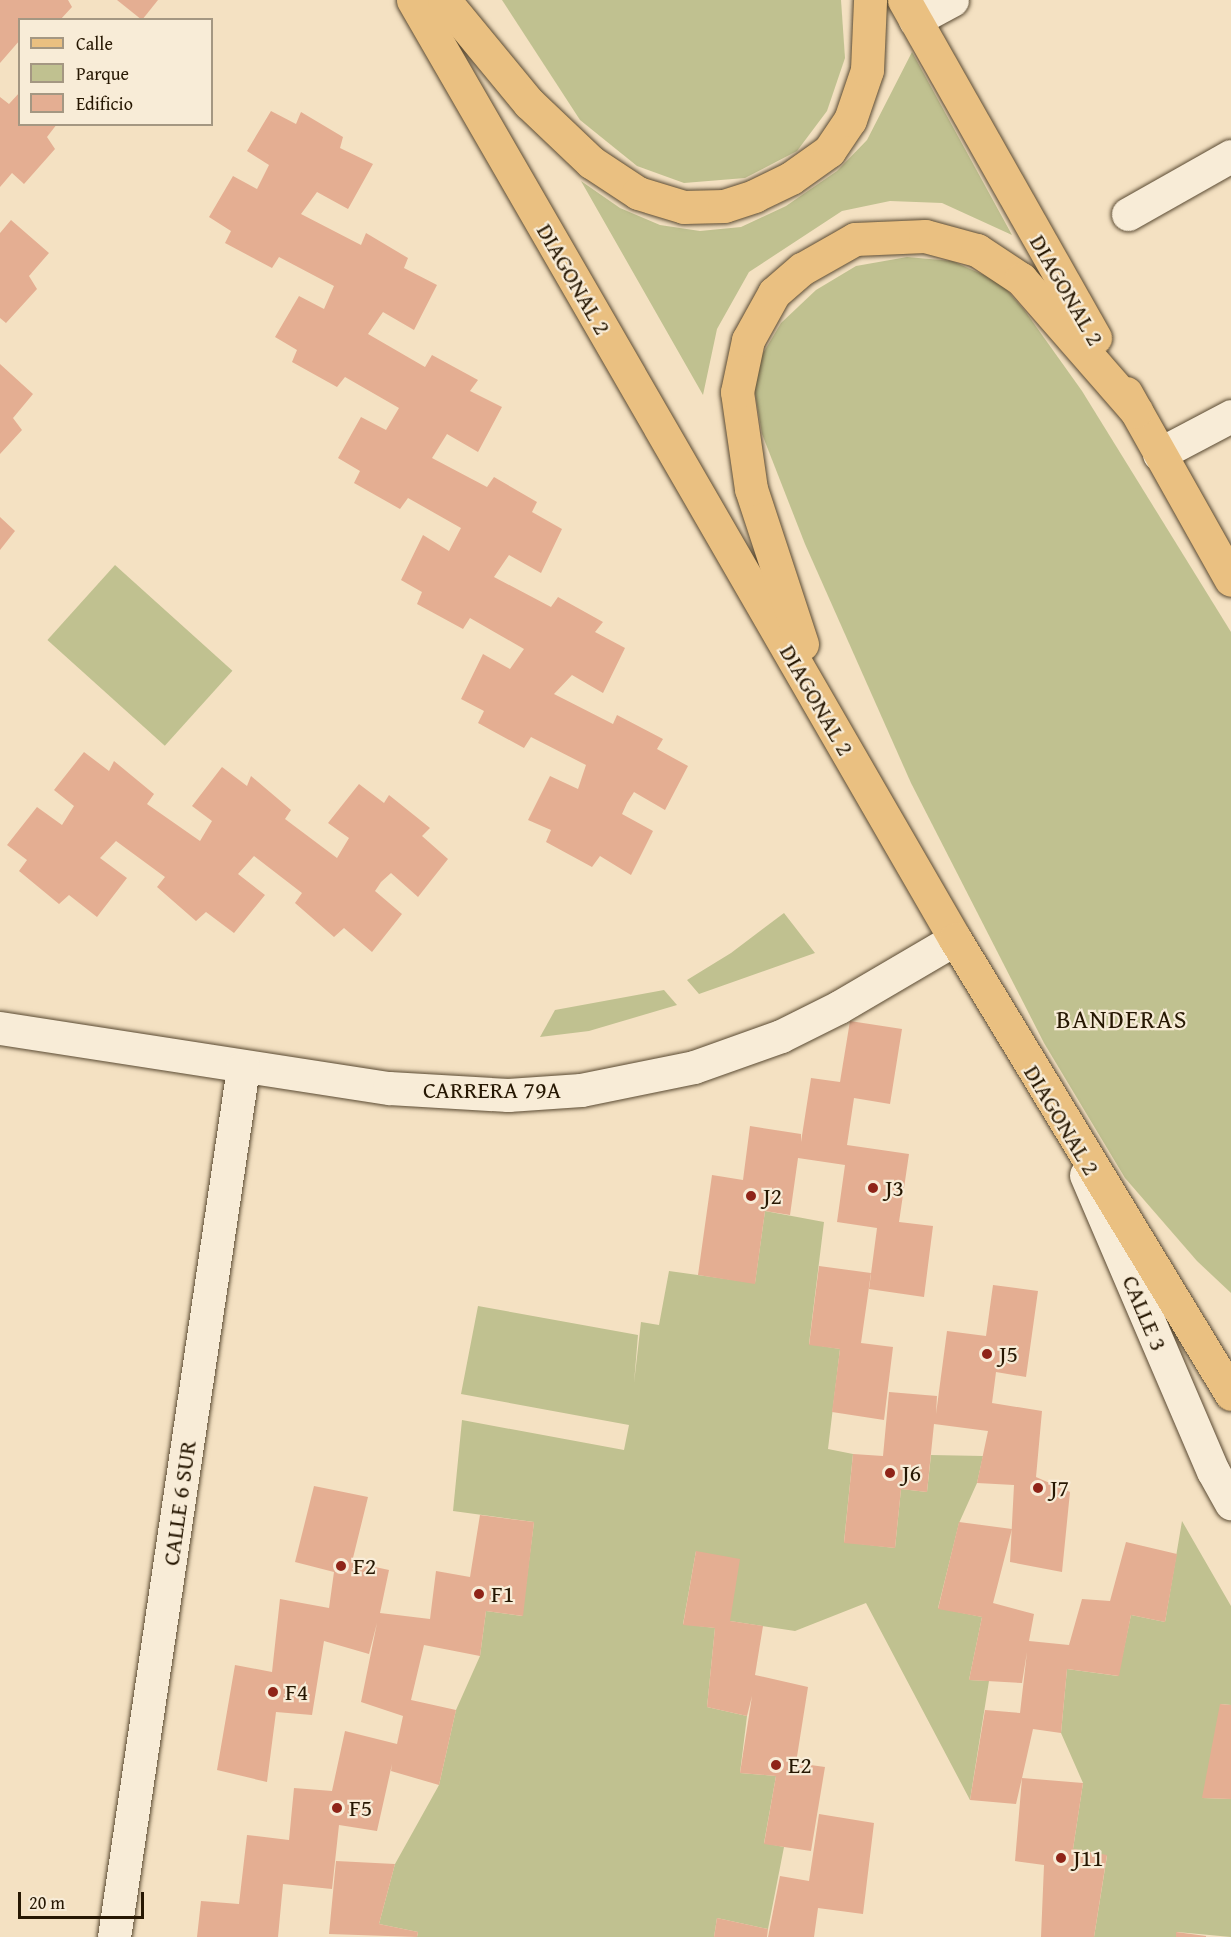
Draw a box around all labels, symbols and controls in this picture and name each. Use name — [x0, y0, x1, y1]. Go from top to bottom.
legend — [18, 18, 213, 126]
text: Calle — [76, 30, 113, 57]
text: Parque — [76, 60, 129, 87]
text: Edificio — [76, 90, 133, 117]
street label: DIAGONAL 2 — [531, 218, 617, 340]
street label: DIAGONAL 2 — [1024, 229, 1110, 351]
street label: DIAGONAL 2 — [774, 639, 860, 761]
district label: BANDERAS — [1056, 1003, 1188, 1035]
street label: DIAGONAL 2 — [1018, 1060, 1106, 1180]
street label: CARRERA 79A — [423, 1076, 561, 1104]
place label: J3 — [885, 1174, 904, 1202]
marker: J3 — [866, 1181, 880, 1195]
place label: J2 — [763, 1182, 782, 1210]
marker: J2 — [744, 1189, 758, 1203]
street label: CALLE 3 — [1116, 1271, 1174, 1355]
place label: J5 — [999, 1340, 1018, 1368]
marker: J5 — [980, 1347, 994, 1361]
street label: CALLE 6 SUR — [156, 1439, 202, 1567]
place label: J6 — [902, 1459, 921, 1487]
marker: J6 — [883, 1466, 897, 1480]
place label: J7 — [1050, 1474, 1069, 1502]
marker: J7 — [1031, 1481, 1045, 1495]
place label: F2 — [353, 1552, 376, 1580]
marker: F2 — [334, 1559, 348, 1573]
place label: F1 — [491, 1580, 514, 1608]
marker: F1 — [472, 1587, 486, 1601]
place label: F4 — [285, 1678, 308, 1706]
marker: F4 — [266, 1685, 280, 1699]
place label: E2 — [788, 1751, 812, 1779]
marker: E2 — [769, 1758, 783, 1772]
place label: F5 — [349, 1794, 372, 1822]
marker: F5 — [330, 1801, 344, 1815]
place label: J11 — [1073, 1844, 1104, 1872]
marker: J11 — [1054, 1851, 1068, 1865]
scale bar — [21, 1880, 147, 1918]
text: 20 m — [29, 1889, 65, 1916]

